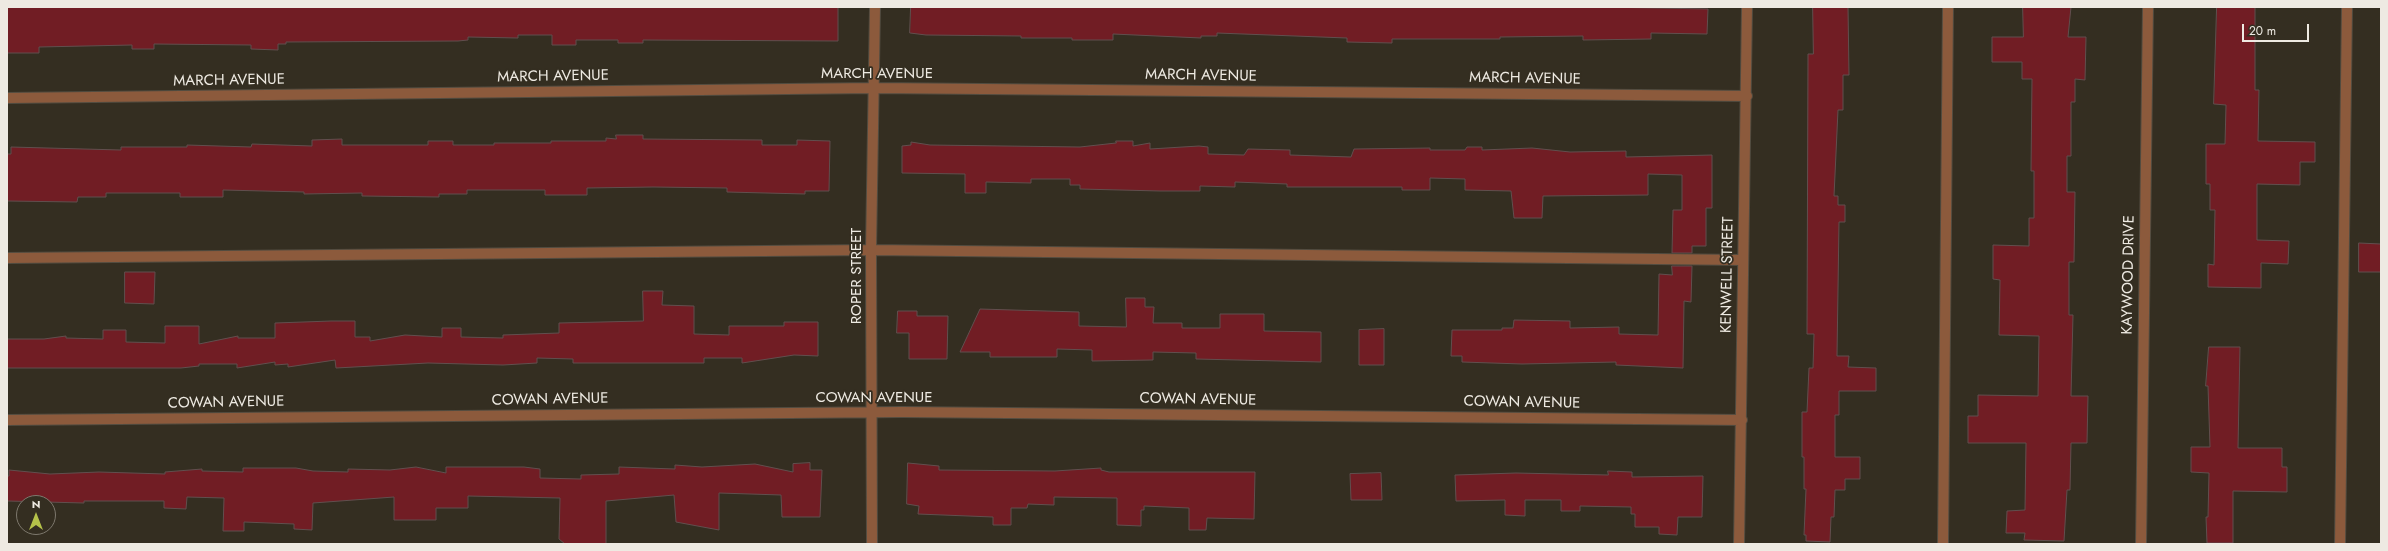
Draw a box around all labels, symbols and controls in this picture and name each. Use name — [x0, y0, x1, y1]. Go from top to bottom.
scale bar — [2244, 16, 2311, 42]
text: 20 m — [2249, 22, 2276, 40]
street label: MARCH AVENUE — [821, 65, 933, 83]
street label: MARCH AVENUE — [1145, 66, 1257, 86]
street label: MARCH AVENUE — [497, 67, 609, 87]
street label: MARCH AVENUE — [1469, 69, 1581, 89]
street label: MARCH AVENUE — [173, 71, 285, 91]
street label: KAYWOOD DRIVE — [2119, 215, 2139, 335]
street label: KENWELL STREET — [1718, 217, 1738, 333]
street label: ROPER STREET — [848, 228, 866, 324]
street label: COWAN AVENUE — [816, 389, 932, 407]
street label: COWAN AVENUE — [491, 390, 609, 410]
street label: COWAN AVENUE — [1139, 390, 1257, 410]
street label: COWAN AVENUE — [167, 393, 285, 413]
street label: COWAN AVENUE — [1463, 393, 1581, 413]
north arrow — [16, 495, 56, 535]
text: N — [32, 496, 40, 512]

